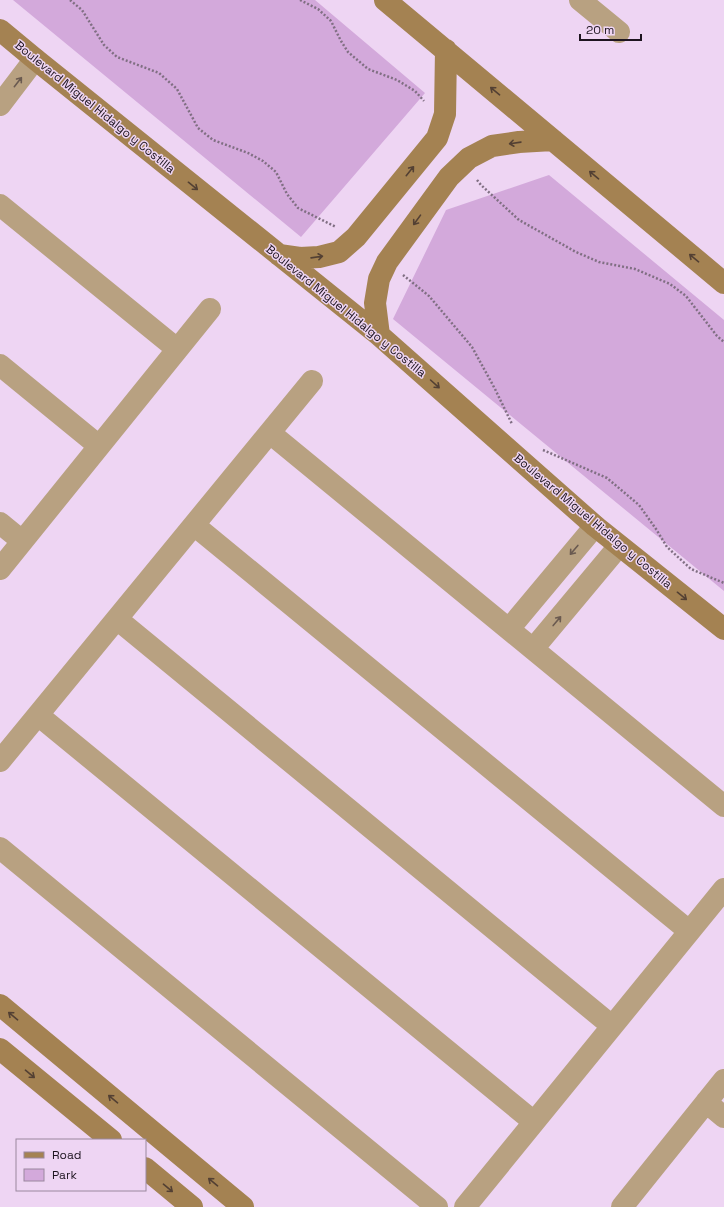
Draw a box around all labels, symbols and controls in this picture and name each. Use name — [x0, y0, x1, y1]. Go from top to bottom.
scale bar — [580, 16, 641, 42]
text: 20 m — [586, 22, 614, 38]
street label: Boulevard Miguel Hidalgo y Costilla — [12, 37, 179, 177]
one-way arrow — [13, 77, 22, 88]
one-way arrow — [489, 87, 500, 96]
one-way arrow — [508, 139, 521, 147]
one-way arrow — [406, 166, 415, 177]
one-way arrow — [589, 170, 600, 179]
one-way arrow — [188, 182, 199, 191]
one-way arrow — [413, 215, 421, 226]
street label: Boulevard Miguel Hidalgo y Costilla — [263, 241, 430, 381]
one-way arrow — [311, 253, 324, 261]
one-way arrow — [689, 254, 699, 263]
one-way arrow — [430, 379, 440, 389]
street label: Boulevard Miguel Hidalgo y Costilla — [511, 450, 676, 592]
one-way arrow — [570, 545, 579, 555]
one-way arrow — [677, 592, 688, 600]
one-way arrow — [553, 615, 562, 626]
one-way arrow — [8, 1011, 19, 1020]
one-way arrow — [25, 1069, 35, 1078]
one-way arrow — [108, 1094, 119, 1103]
legend — [16, 1139, 146, 1191]
text: Road — [52, 1147, 81, 1163]
text: Park — [52, 1167, 77, 1183]
one-way arrow — [208, 1178, 219, 1187]
one-way arrow — [163, 1183, 174, 1192]

